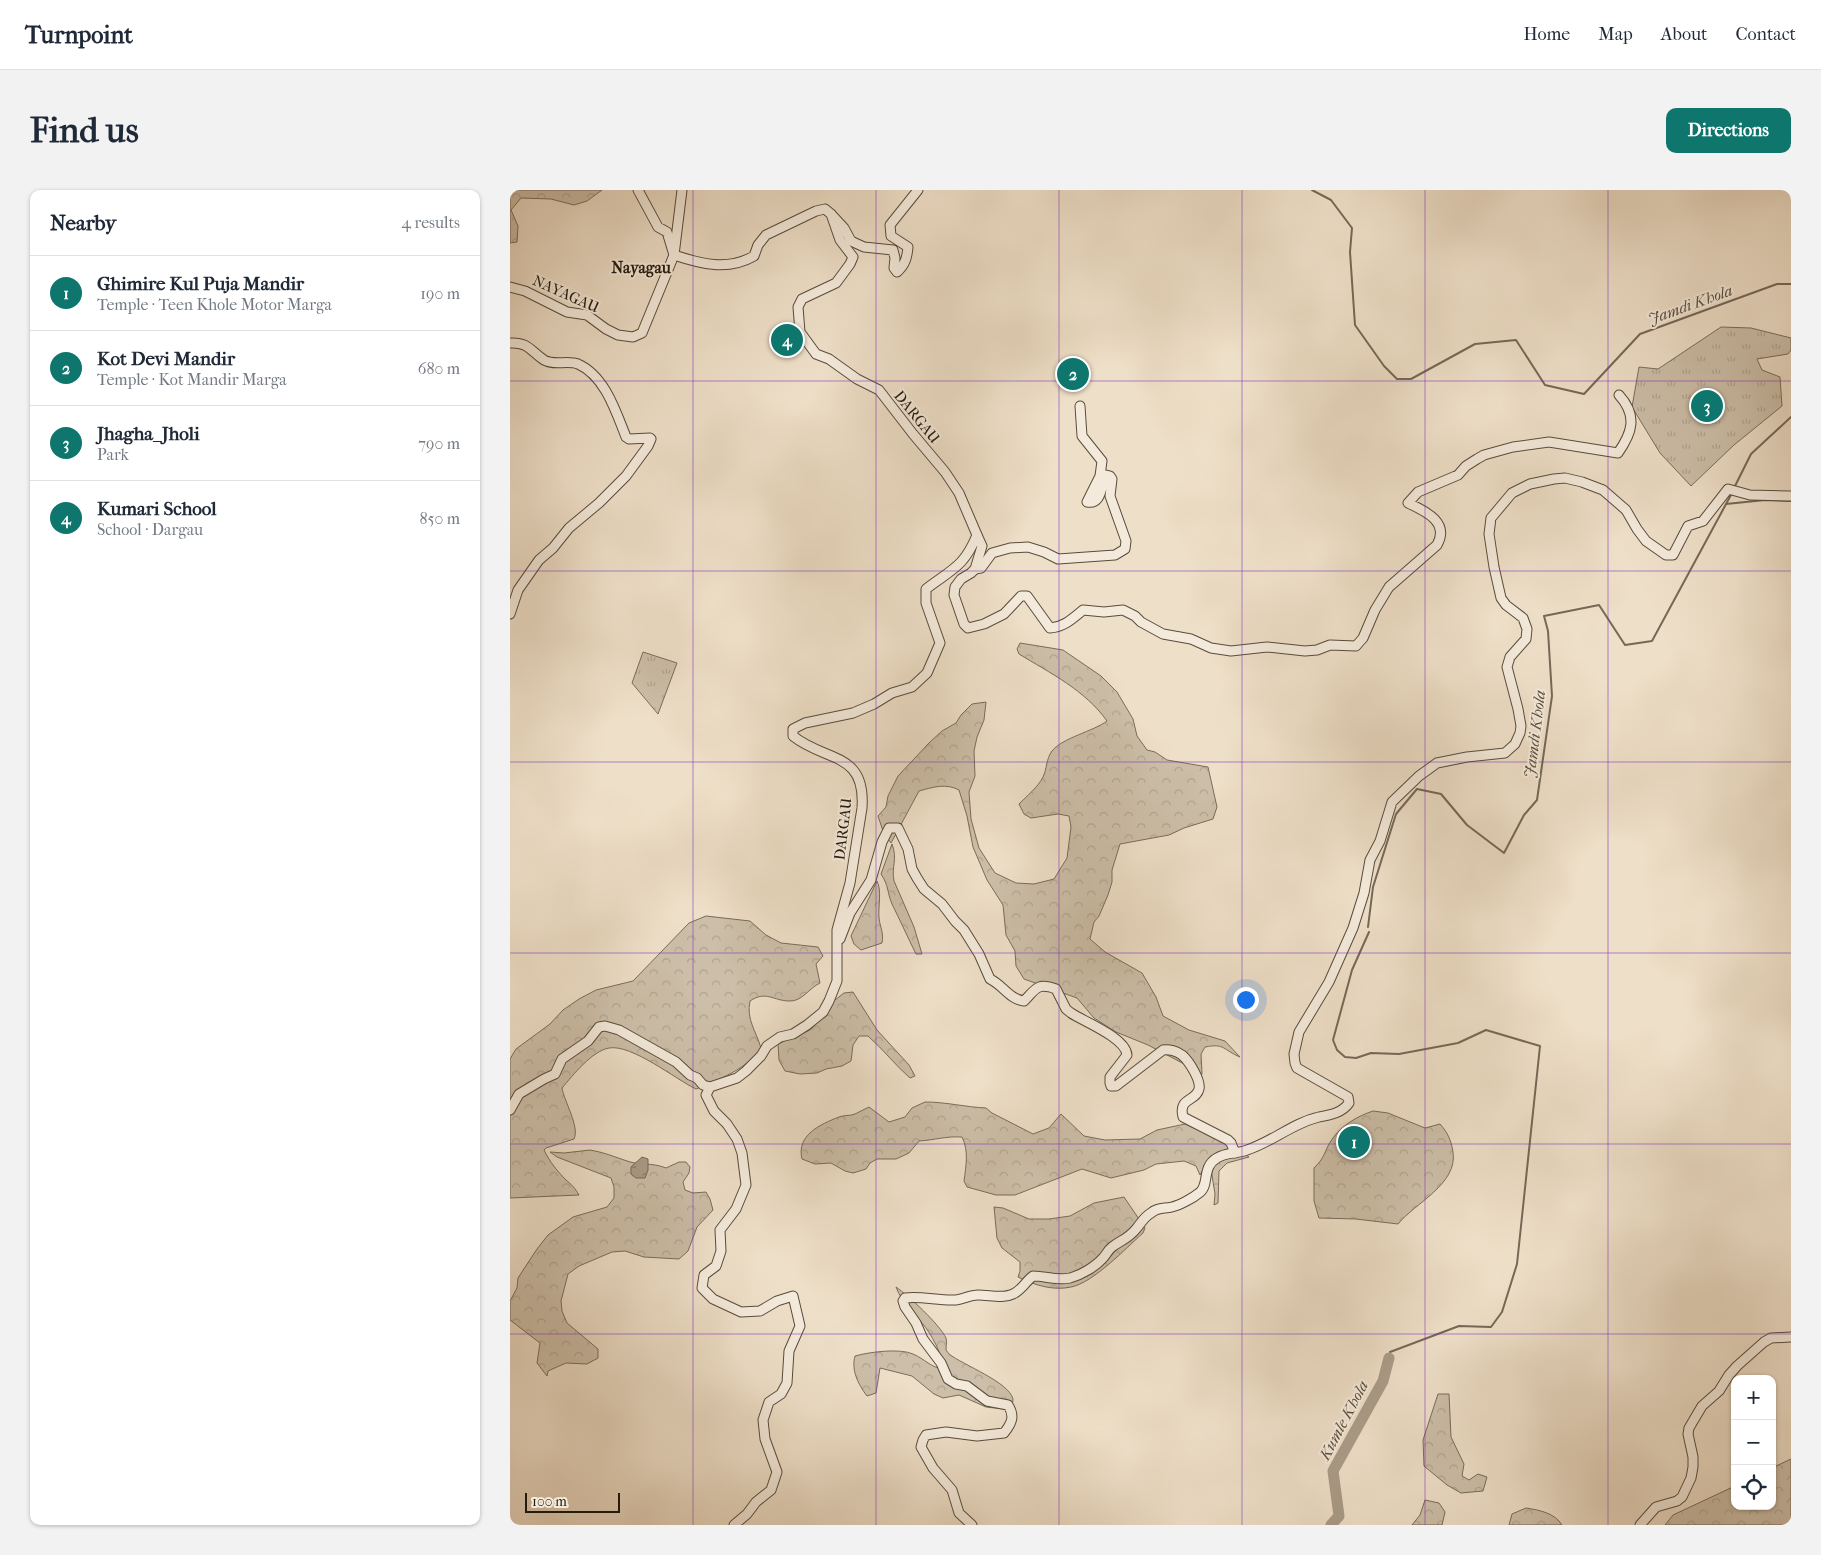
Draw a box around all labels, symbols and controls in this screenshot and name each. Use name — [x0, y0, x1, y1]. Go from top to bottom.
text: Turnpoint — [25, 21, 133, 49]
text: Home — [1523, 24, 1570, 45]
text: Map — [1598, 24, 1633, 45]
text: About — [1661, 24, 1707, 45]
text: Contact — [1735, 24, 1796, 45]
button: Directions — [1666, 108, 1791, 153]
text: Find us — [30, 110, 139, 151]
text: Nearby — [50, 211, 116, 235]
text: 4 results — [402, 213, 460, 232]
district label: Nayagau — [611, 258, 672, 278]
street label: NAYAGAU — [530, 271, 602, 317]
text: Ghimire Kul Puja Mandir — [97, 273, 304, 295]
water label: Jamdi Khola — [1645, 280, 1735, 329]
text: 1 — [63, 284, 69, 303]
text: 190 m — [420, 284, 460, 303]
text: Temple · Teen Khole Motor Marga — [97, 295, 332, 314]
pin: 4 — [771, 321, 803, 359]
text: Kot Devi Mandir — [97, 348, 235, 370]
pin: 2 — [1057, 355, 1089, 393]
text: 2 — [62, 359, 70, 378]
text: 680 m — [418, 359, 460, 378]
text: Temple · Kot Mandir Marga — [97, 370, 287, 389]
street label: DARGAU — [890, 387, 944, 447]
pin: 3 — [1691, 387, 1723, 425]
text: Jhagha_Jholi — [97, 423, 200, 445]
text: 3 — [63, 434, 69, 453]
text: 790 m — [418, 434, 460, 453]
text: Park — [97, 445, 129, 464]
text: Kumari School — [97, 498, 217, 520]
text: 4 — [61, 509, 71, 528]
text: 850 m — [420, 509, 460, 528]
text: School · Dargau — [97, 520, 203, 539]
water label: Jamdi Khola — [1520, 689, 1549, 779]
street label: DARGAU — [830, 796, 856, 861]
your location — [1233, 987, 1259, 1013]
pin: 1 — [1338, 1123, 1370, 1161]
map controls — [1731, 1375, 1776, 1510]
button: + — [1731, 1375, 1776, 1420]
water label: Kumle Khola — [1314, 1377, 1372, 1464]
button: − — [1731, 1420, 1776, 1465]
button: locate — [1731, 1465, 1776, 1510]
scale bar — [525, 1490, 620, 1513]
text: 100 m — [532, 1493, 567, 1510]

